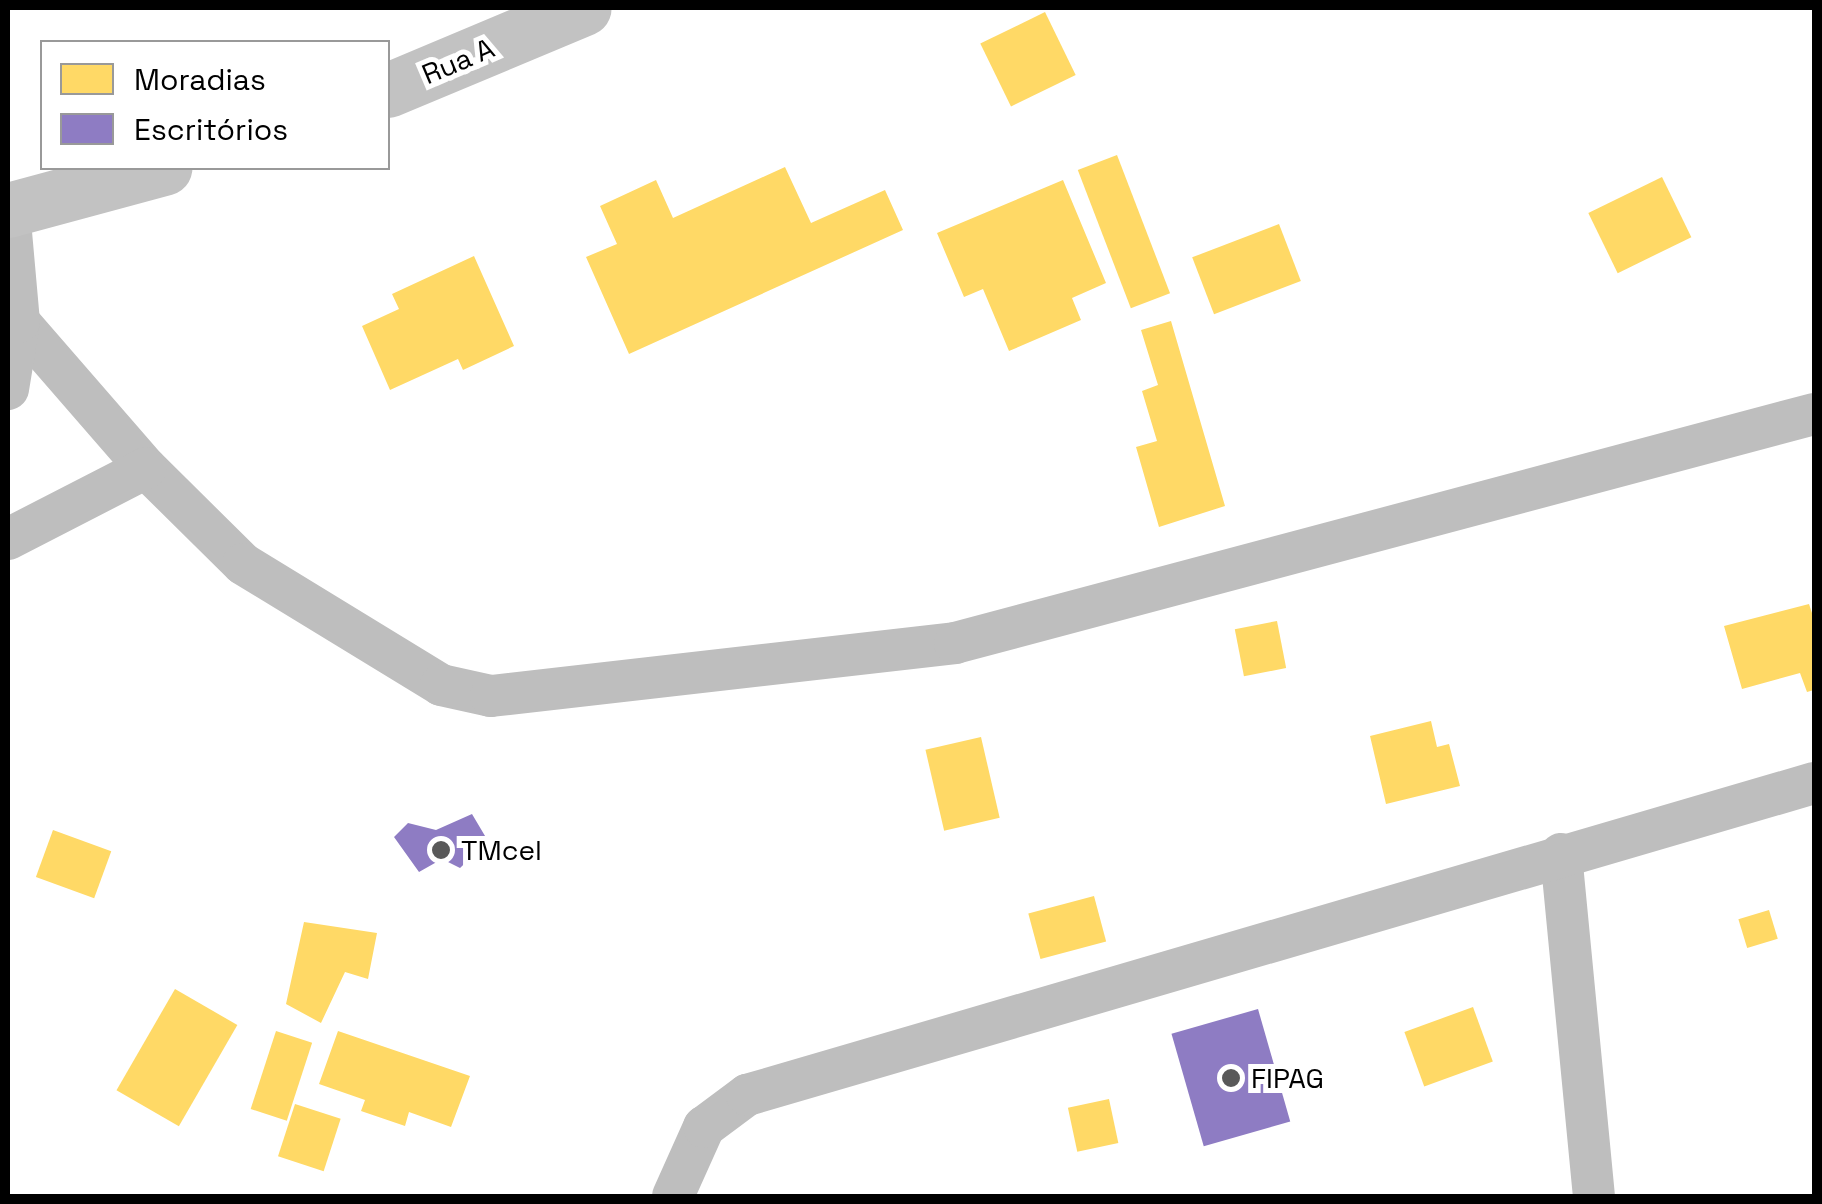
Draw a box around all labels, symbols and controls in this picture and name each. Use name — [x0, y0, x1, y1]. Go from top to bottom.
street label: Rua A — [417, 31, 499, 91]
legend — [40, 40, 390, 170]
text: Moradias — [134, 60, 266, 99]
text: Escritórios — [134, 110, 288, 149]
place label: TMcel — [461, 833, 542, 867]
marker: TMcel — [430, 839, 452, 861]
place label: FIPAG — [1251, 1061, 1324, 1095]
marker: FIPAG — [1220, 1067, 1242, 1089]

